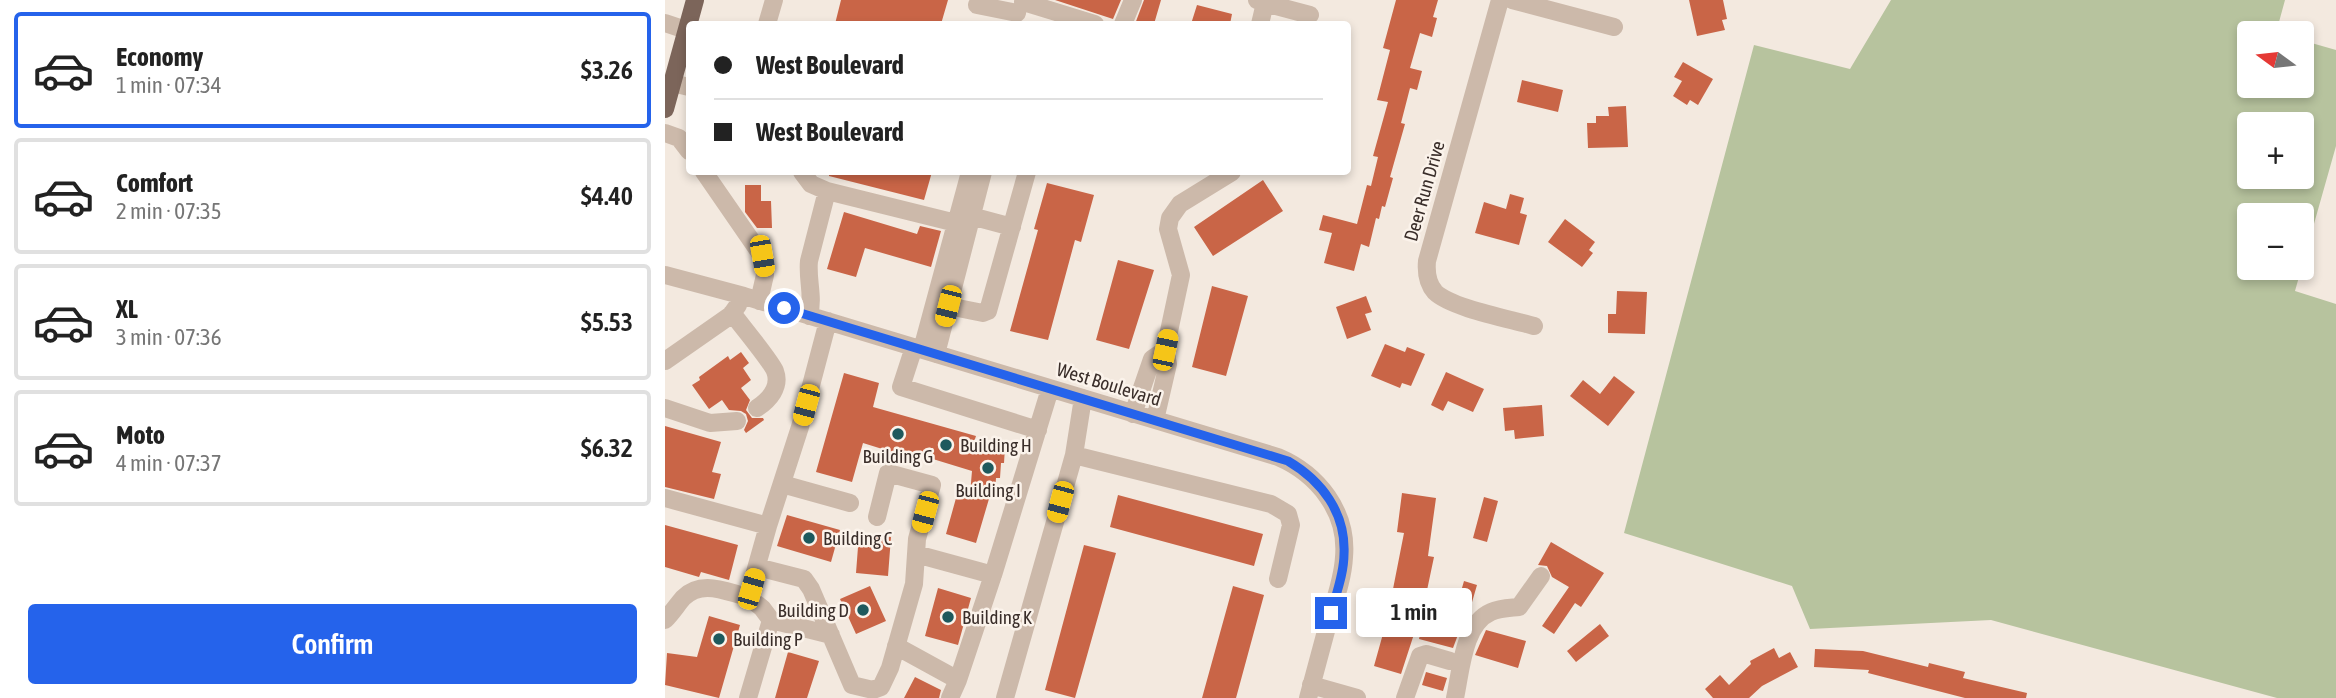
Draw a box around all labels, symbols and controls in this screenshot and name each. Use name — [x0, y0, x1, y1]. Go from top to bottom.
north arrow — [2237, 21, 2313, 98]
map controls — [2237, 21, 2314, 280]
icon: car — [32, 39, 95, 102]
text: Economy — [116, 42, 203, 72]
text: West Boulevard — [756, 50, 904, 80]
text: $3.26 — [581, 55, 633, 85]
text: 1 min · 07:34 — [116, 72, 222, 98]
button: + — [2237, 112, 2314, 189]
text: West Boulevard — [756, 117, 904, 147]
street label: Deer Run Drive — [1399, 138, 1449, 244]
icon: car — [32, 165, 95, 228]
text: Comfort — [116, 168, 193, 198]
text: $4.40 — [581, 181, 633, 211]
text: 2 min · 07:35 — [116, 198, 222, 224]
button: − — [2237, 203, 2314, 280]
car — [749, 233, 776, 279]
car — [933, 283, 964, 329]
icon: car — [32, 291, 95, 354]
route start — [768, 292, 800, 324]
text: XL — [116, 294, 138, 324]
text: $5.53 — [581, 307, 633, 337]
text: 3 min · 07:36 — [116, 324, 222, 350]
car — [1151, 327, 1180, 373]
street label: West Boulevard — [1054, 358, 1164, 410]
car — [791, 382, 822, 428]
icon: car — [32, 417, 95, 480]
text: Moto — [116, 420, 165, 450]
marker: Building G — [890, 426, 906, 442]
text: $6.32 — [581, 433, 633, 463]
place label: Building H — [960, 434, 1032, 456]
marker: Building H — [938, 437, 954, 453]
place label: Building G — [863, 445, 933, 467]
text: 4 min · 07:37 — [116, 450, 222, 476]
marker: Building I — [980, 460, 996, 476]
place label: Building I — [955, 479, 1021, 501]
car — [1045, 479, 1076, 525]
car — [910, 489, 941, 535]
place label: Building C — [823, 527, 893, 549]
marker: Building C — [801, 530, 817, 546]
car — [736, 566, 767, 612]
callout: 1 min — [1355, 588, 1471, 638]
route end — [1315, 597, 1347, 629]
place label: Building D — [778, 599, 849, 621]
text: 1 min — [1391, 599, 1437, 625]
marker: Building D — [855, 602, 871, 618]
button: Confirm — [28, 604, 637, 684]
place label: Building K — [962, 606, 1033, 628]
marker: Building K — [940, 609, 956, 625]
place label: Building P — [733, 628, 803, 650]
marker: Building P — [711, 631, 727, 647]

